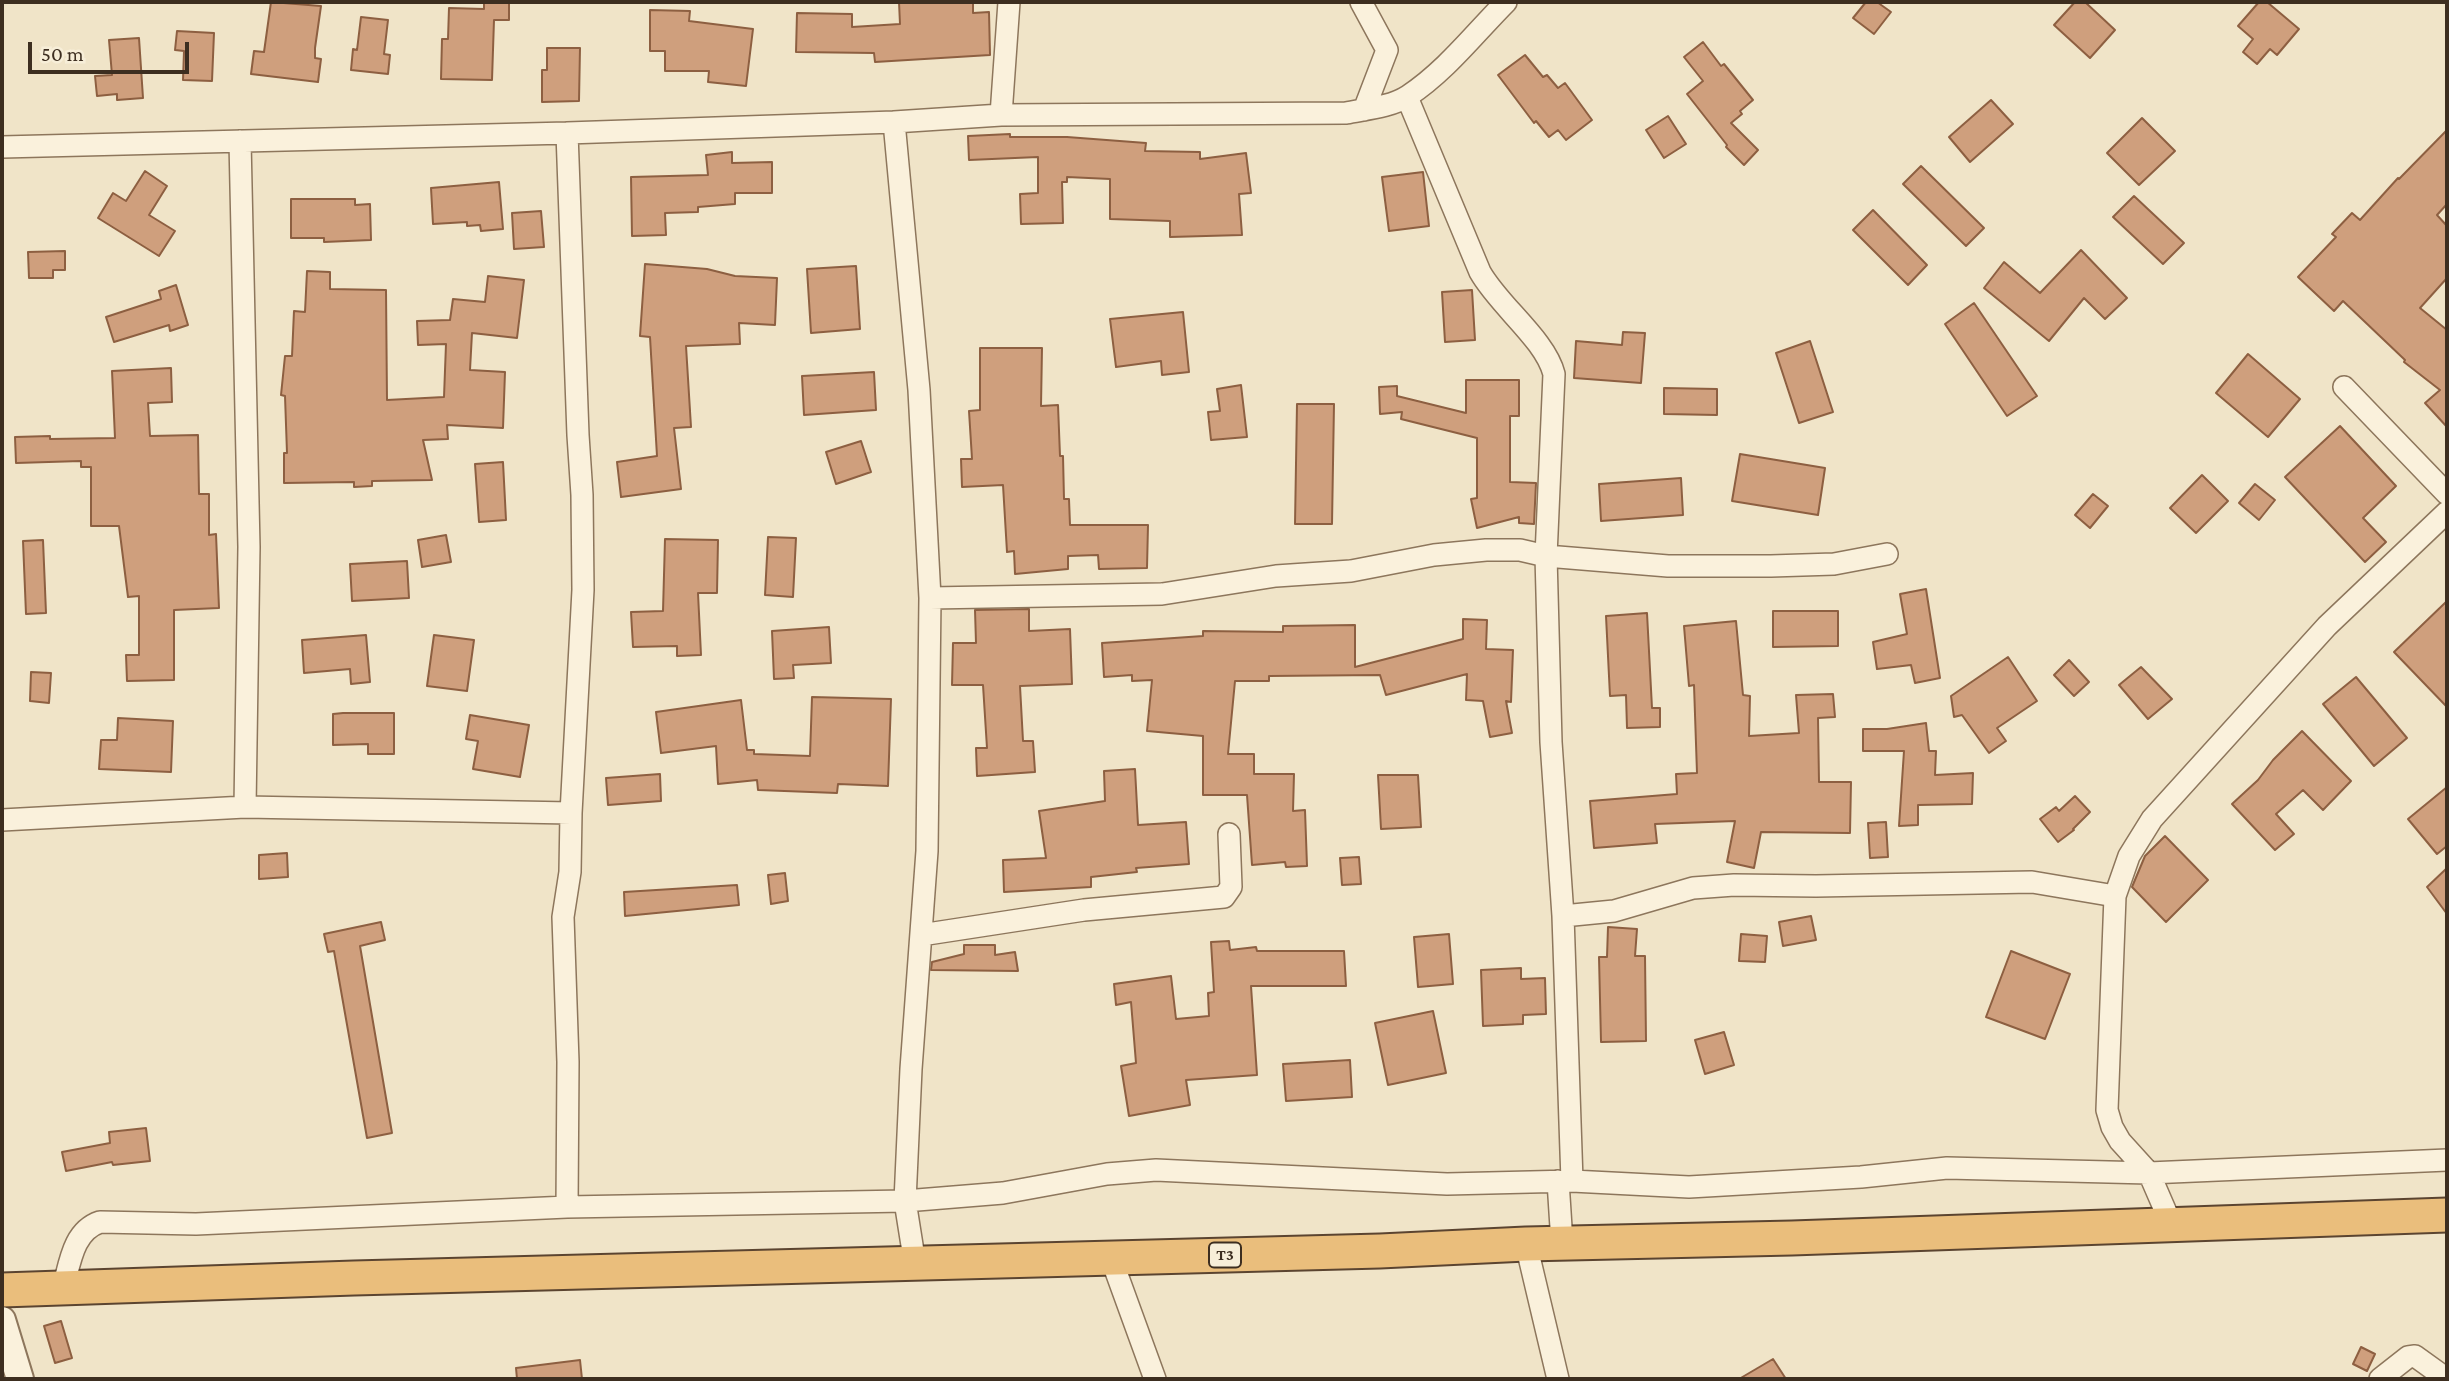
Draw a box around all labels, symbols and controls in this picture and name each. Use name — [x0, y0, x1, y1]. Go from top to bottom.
scale bar — [32, 28, 192, 72]
text: 50 m — [41, 42, 84, 66]
road number: T3 — [1209, 1242, 1241, 1268]

